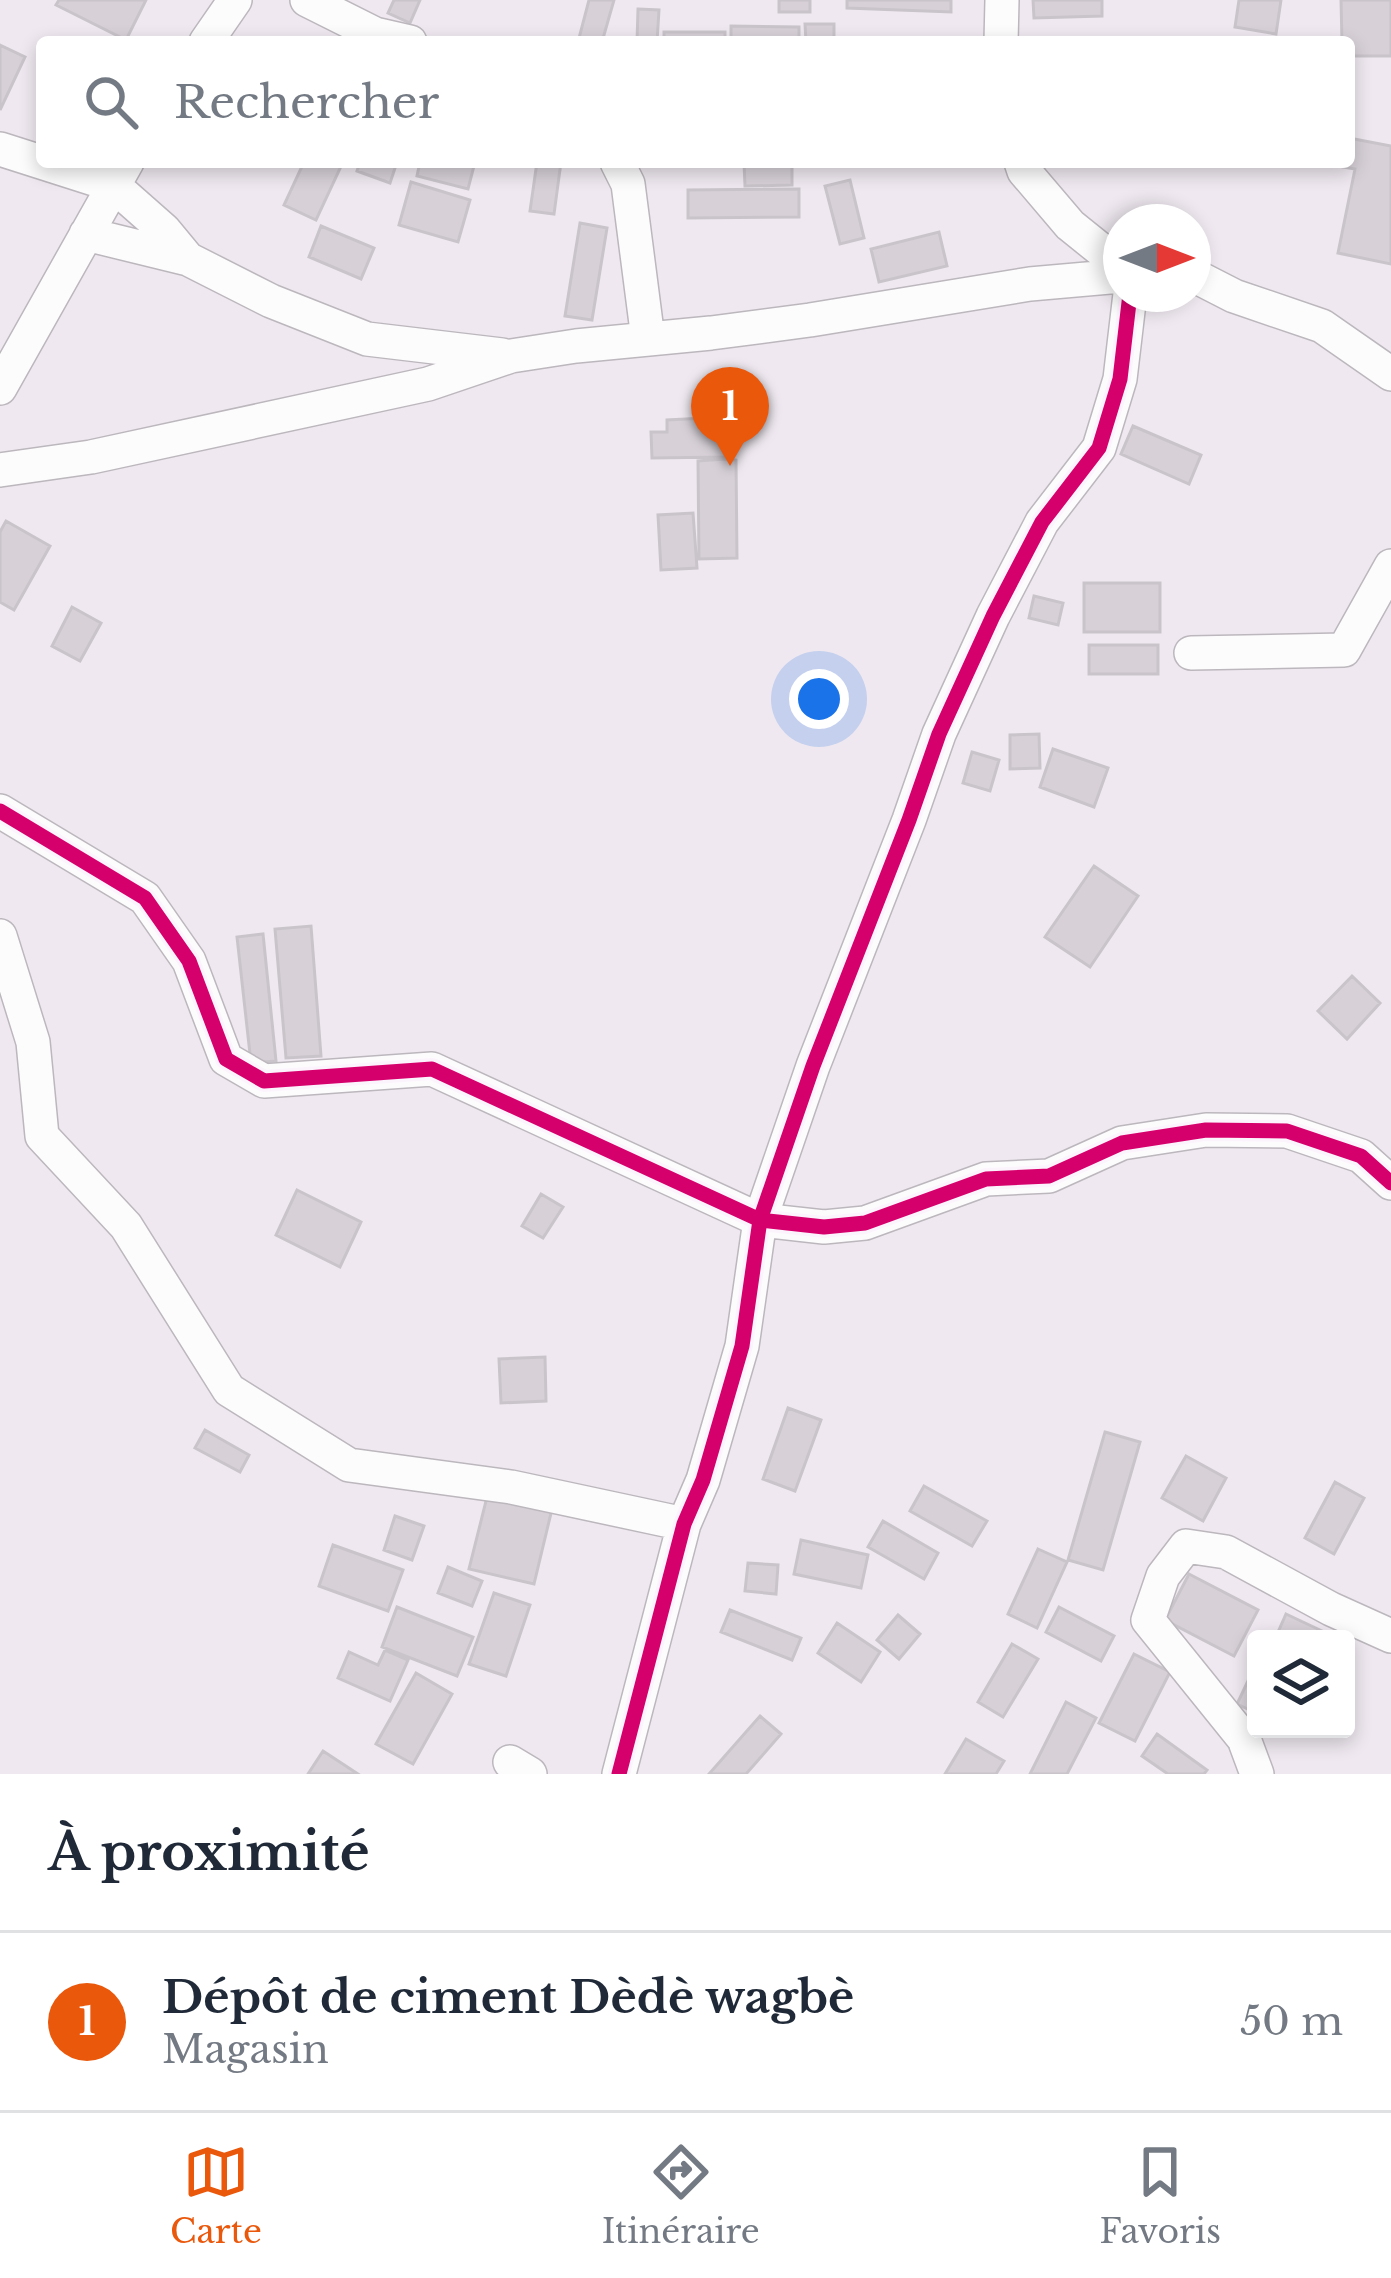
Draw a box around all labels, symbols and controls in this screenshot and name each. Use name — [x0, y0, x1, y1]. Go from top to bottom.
search box — [36, 36, 1355, 168]
icon: search — [78, 69, 144, 135]
text: Rechercher — [174, 74, 439, 130]
north arrow — [1103, 204, 1211, 312]
pin: 1 — [691, 367, 769, 466]
your location — [789, 669, 849, 729]
map controls — [1247, 1630, 1355, 1738]
button: layers — [1247, 1630, 1355, 1738]
text: À proximité — [48, 1821, 370, 1884]
text: Dépôt de ciment Dèdè wagbè — [162, 1969, 854, 2025]
text: 1 — [78, 1997, 96, 2046]
text: 50 m — [1240, 1997, 1343, 2046]
text: Magasin — [162, 2025, 329, 2074]
tab: Carte — [170, 2139, 262, 2252]
tab: Itinéraire — [602, 2139, 760, 2252]
tab: Favoris — [1100, 2139, 1221, 2252]

